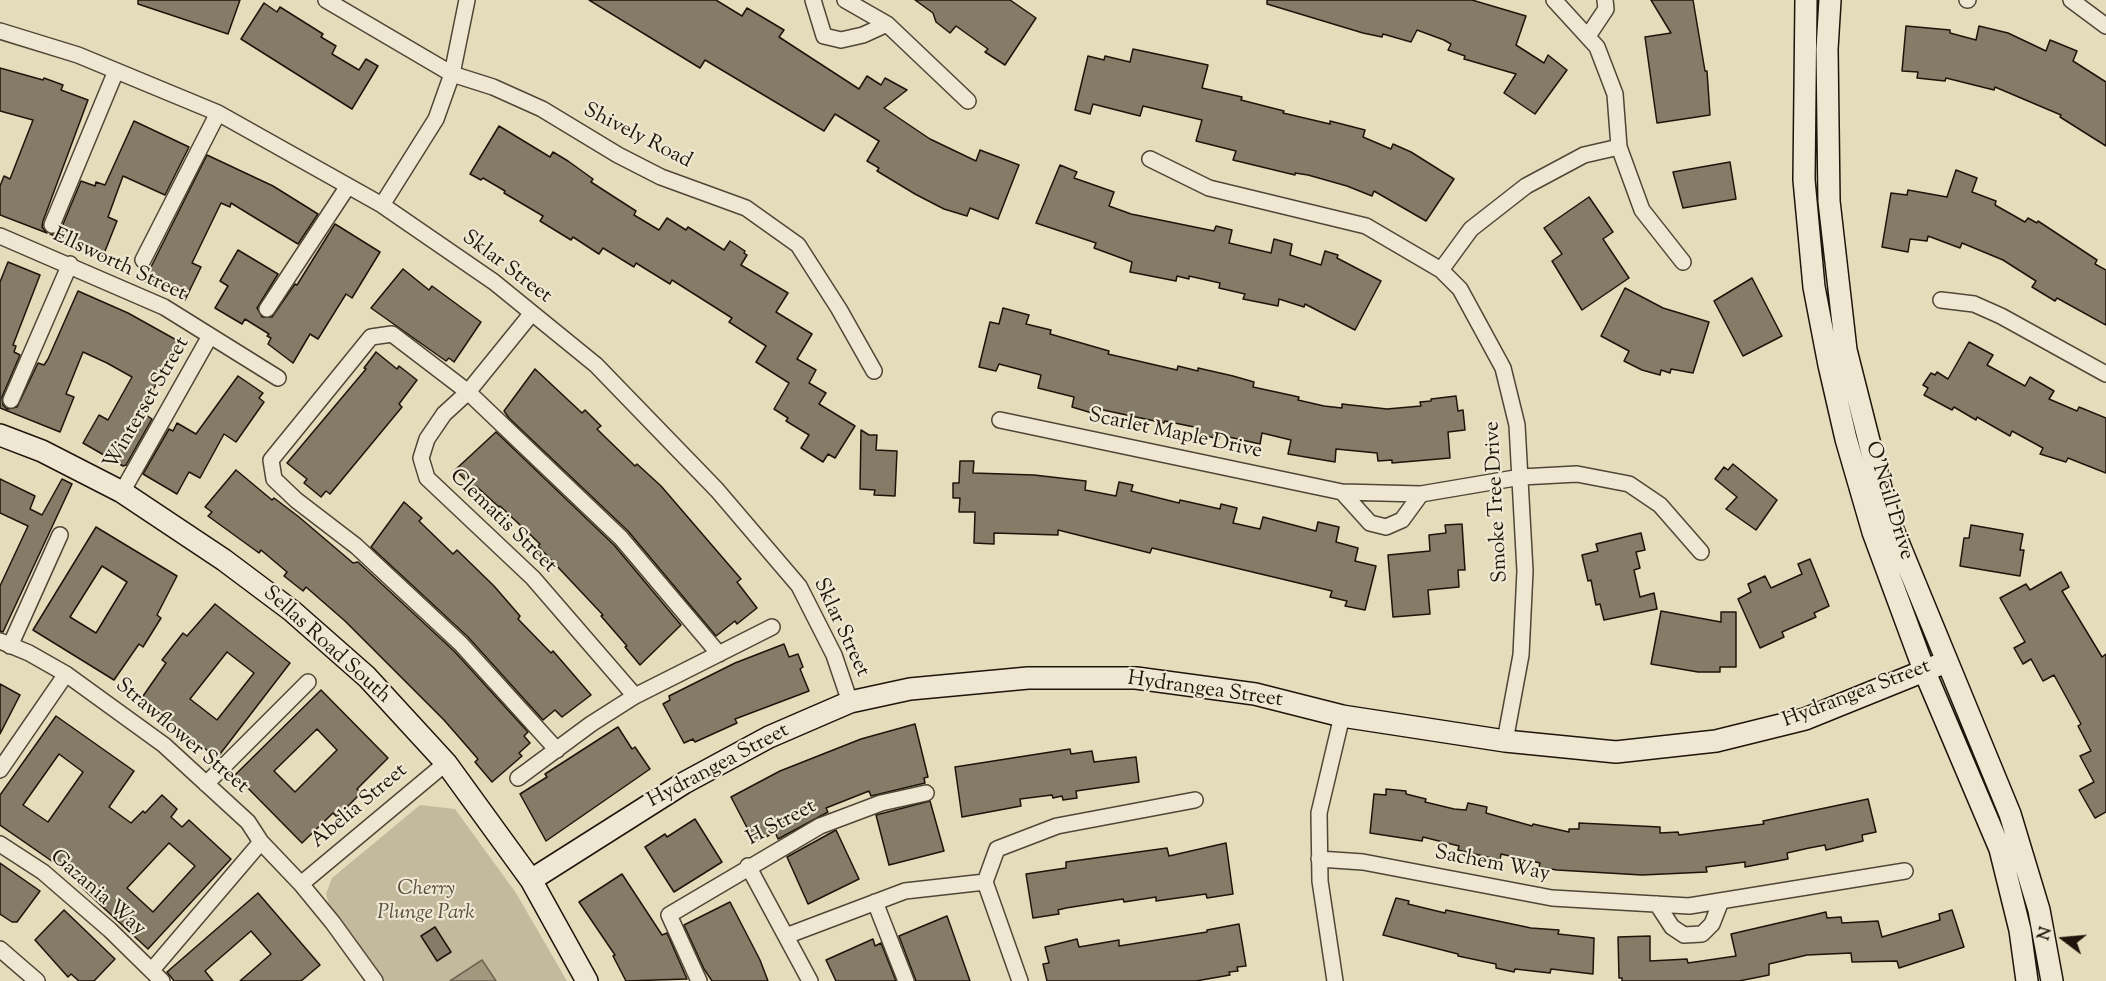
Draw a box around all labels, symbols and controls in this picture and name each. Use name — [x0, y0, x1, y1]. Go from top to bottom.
street label: Shively Road — [578, 99, 696, 175]
street label: Ellsworth Street — [48, 224, 190, 308]
street label: Sklar Street — [456, 226, 556, 310]
street label: Winterset Street — [100, 333, 196, 475]
street label: Scarlet Maple Drive — [1086, 404, 1264, 466]
street label: Smoke Tree Drive — [1481, 421, 1515, 583]
street label: O'Neill Drive — [1858, 439, 1918, 563]
street label: Clematis Street — [443, 465, 561, 579]
street label: Sklar Street — [806, 575, 874, 681]
street label: Sellas Road South — [257, 582, 395, 710]
street label: Hydrangea Street — [1779, 655, 1935, 735]
street label: Hydrangea Street — [1126, 668, 1284, 714]
street label: Strawflower Street — [109, 674, 253, 800]
street label: Hydrangea Street — [644, 719, 794, 815]
street label: Abelia Street — [307, 759, 413, 855]
street label: H Street — [743, 795, 821, 853]
street label: Sachem Way — [1432, 841, 1552, 889]
street label: Gazania Way — [44, 845, 150, 943]
park label: Cherry Plunge Park — [377, 877, 475, 927]
north arrow — [2034, 909, 2094, 969]
text: N — [2033, 925, 2059, 943]

